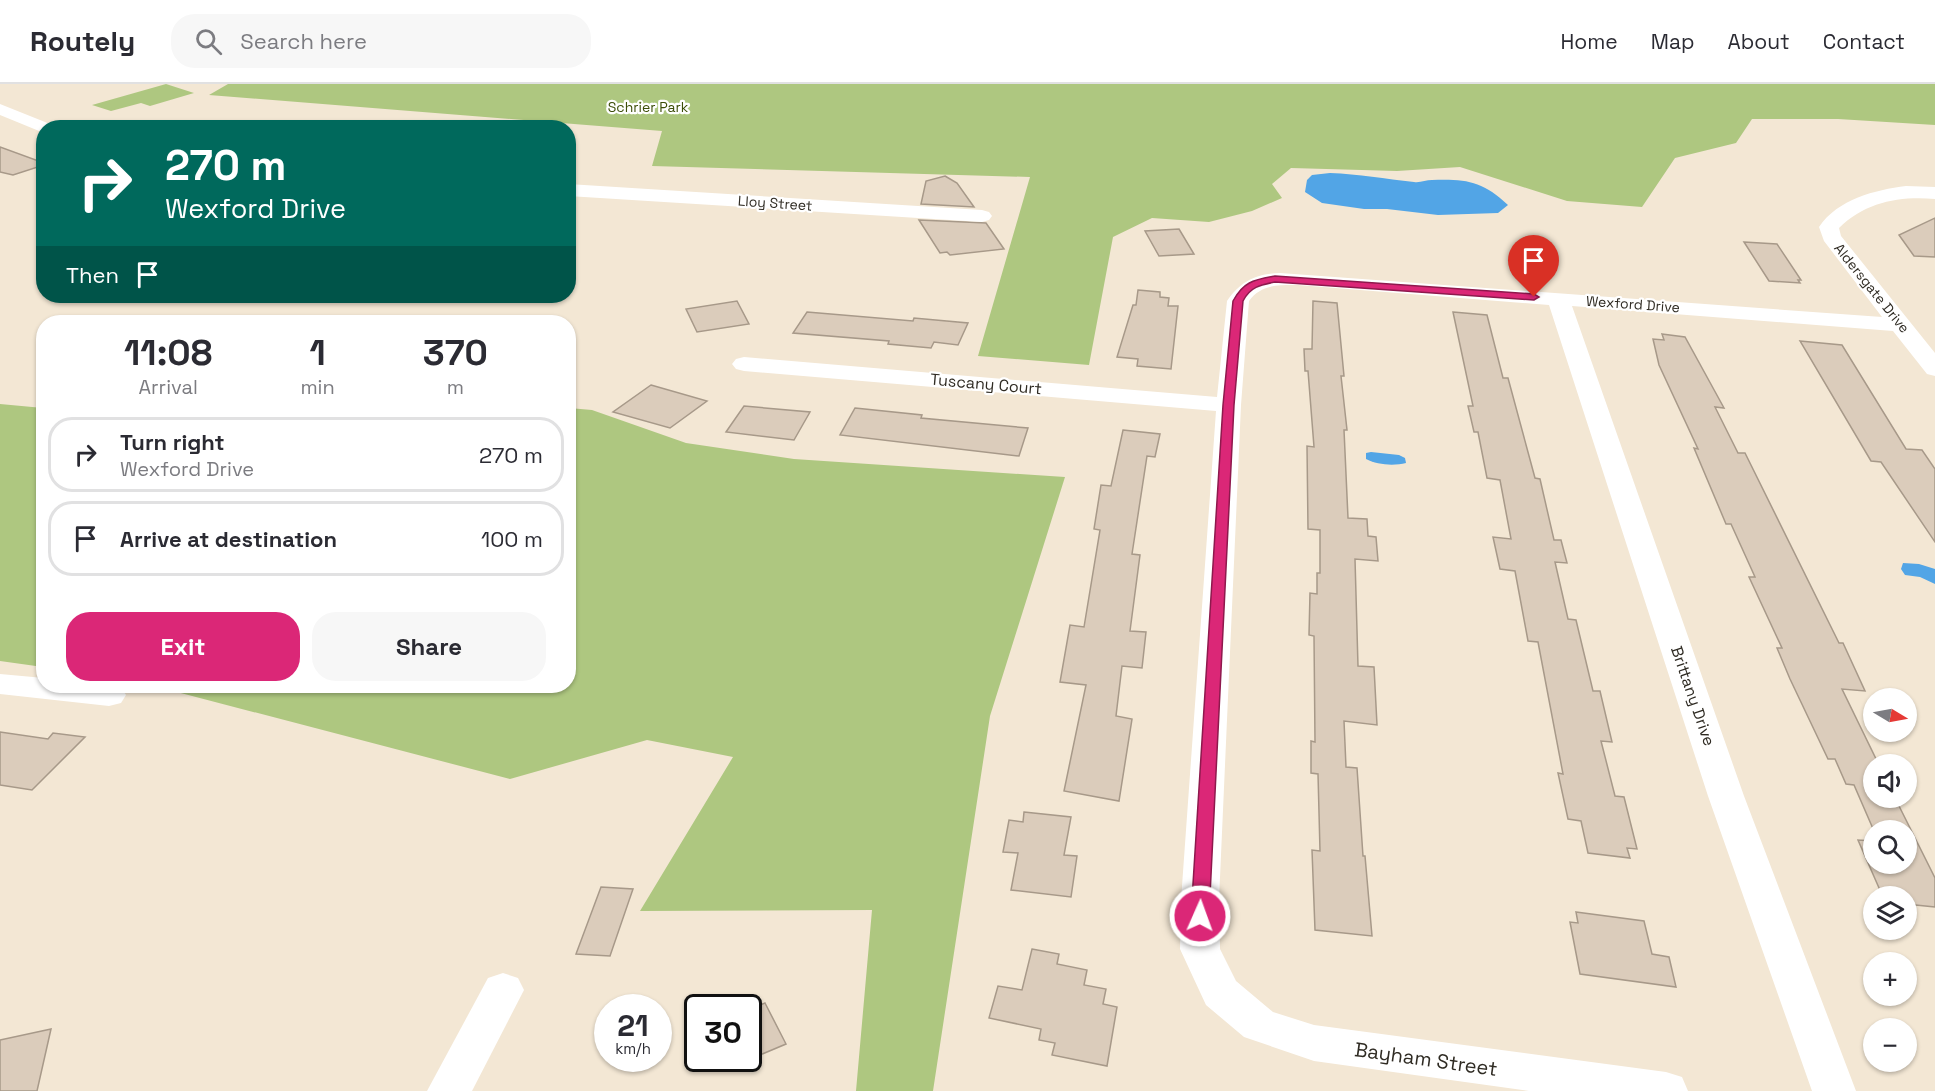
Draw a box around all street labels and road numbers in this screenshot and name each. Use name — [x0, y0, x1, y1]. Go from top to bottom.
street label: Lloy Street — [737, 191, 813, 215]
street label: Aldersgate Drive — [1830, 239, 1914, 337]
street label: Wexford Drive — [1586, 292, 1680, 316]
street label: Tuscany Court — [929, 369, 1043, 399]
street label: Brittany Drive — [1666, 643, 1720, 749]
street label: Bayham Street — [1353, 1036, 1499, 1082]

